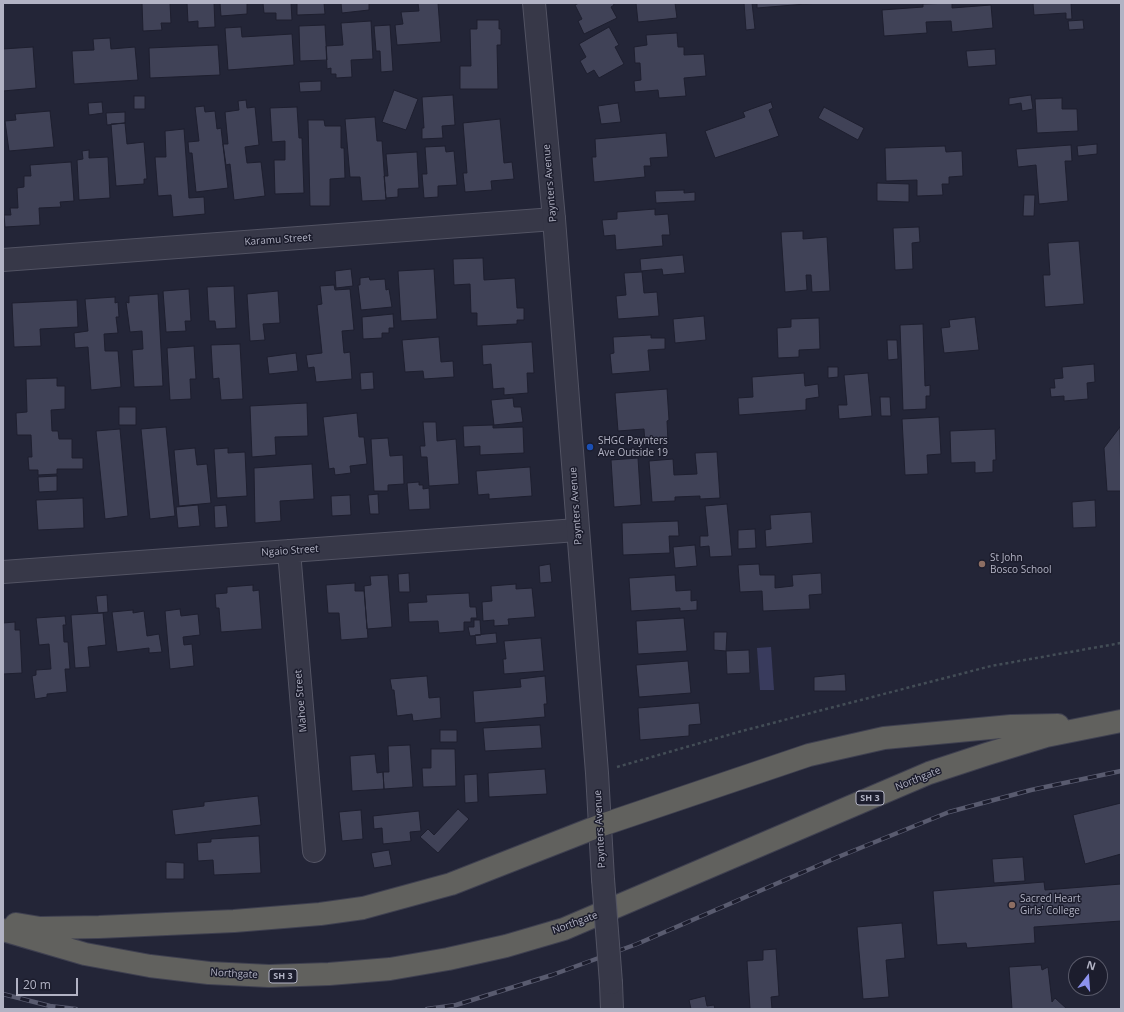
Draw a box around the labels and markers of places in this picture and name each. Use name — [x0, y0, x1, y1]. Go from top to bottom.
place label: SHGC Paynters Ave Outside 19 — [598, 435, 668, 458]
marker: SHGC Paynters Ave Outside 19 — [585, 442, 595, 452]
place label: St John Bosco School — [990, 552, 1052, 576]
marker: St John Bosco School — [977, 559, 987, 569]
place label: Sacred Heart Girls' College — [1020, 893, 1080, 916]
marker: Sacred Heart Girls' College — [1007, 900, 1017, 910]

